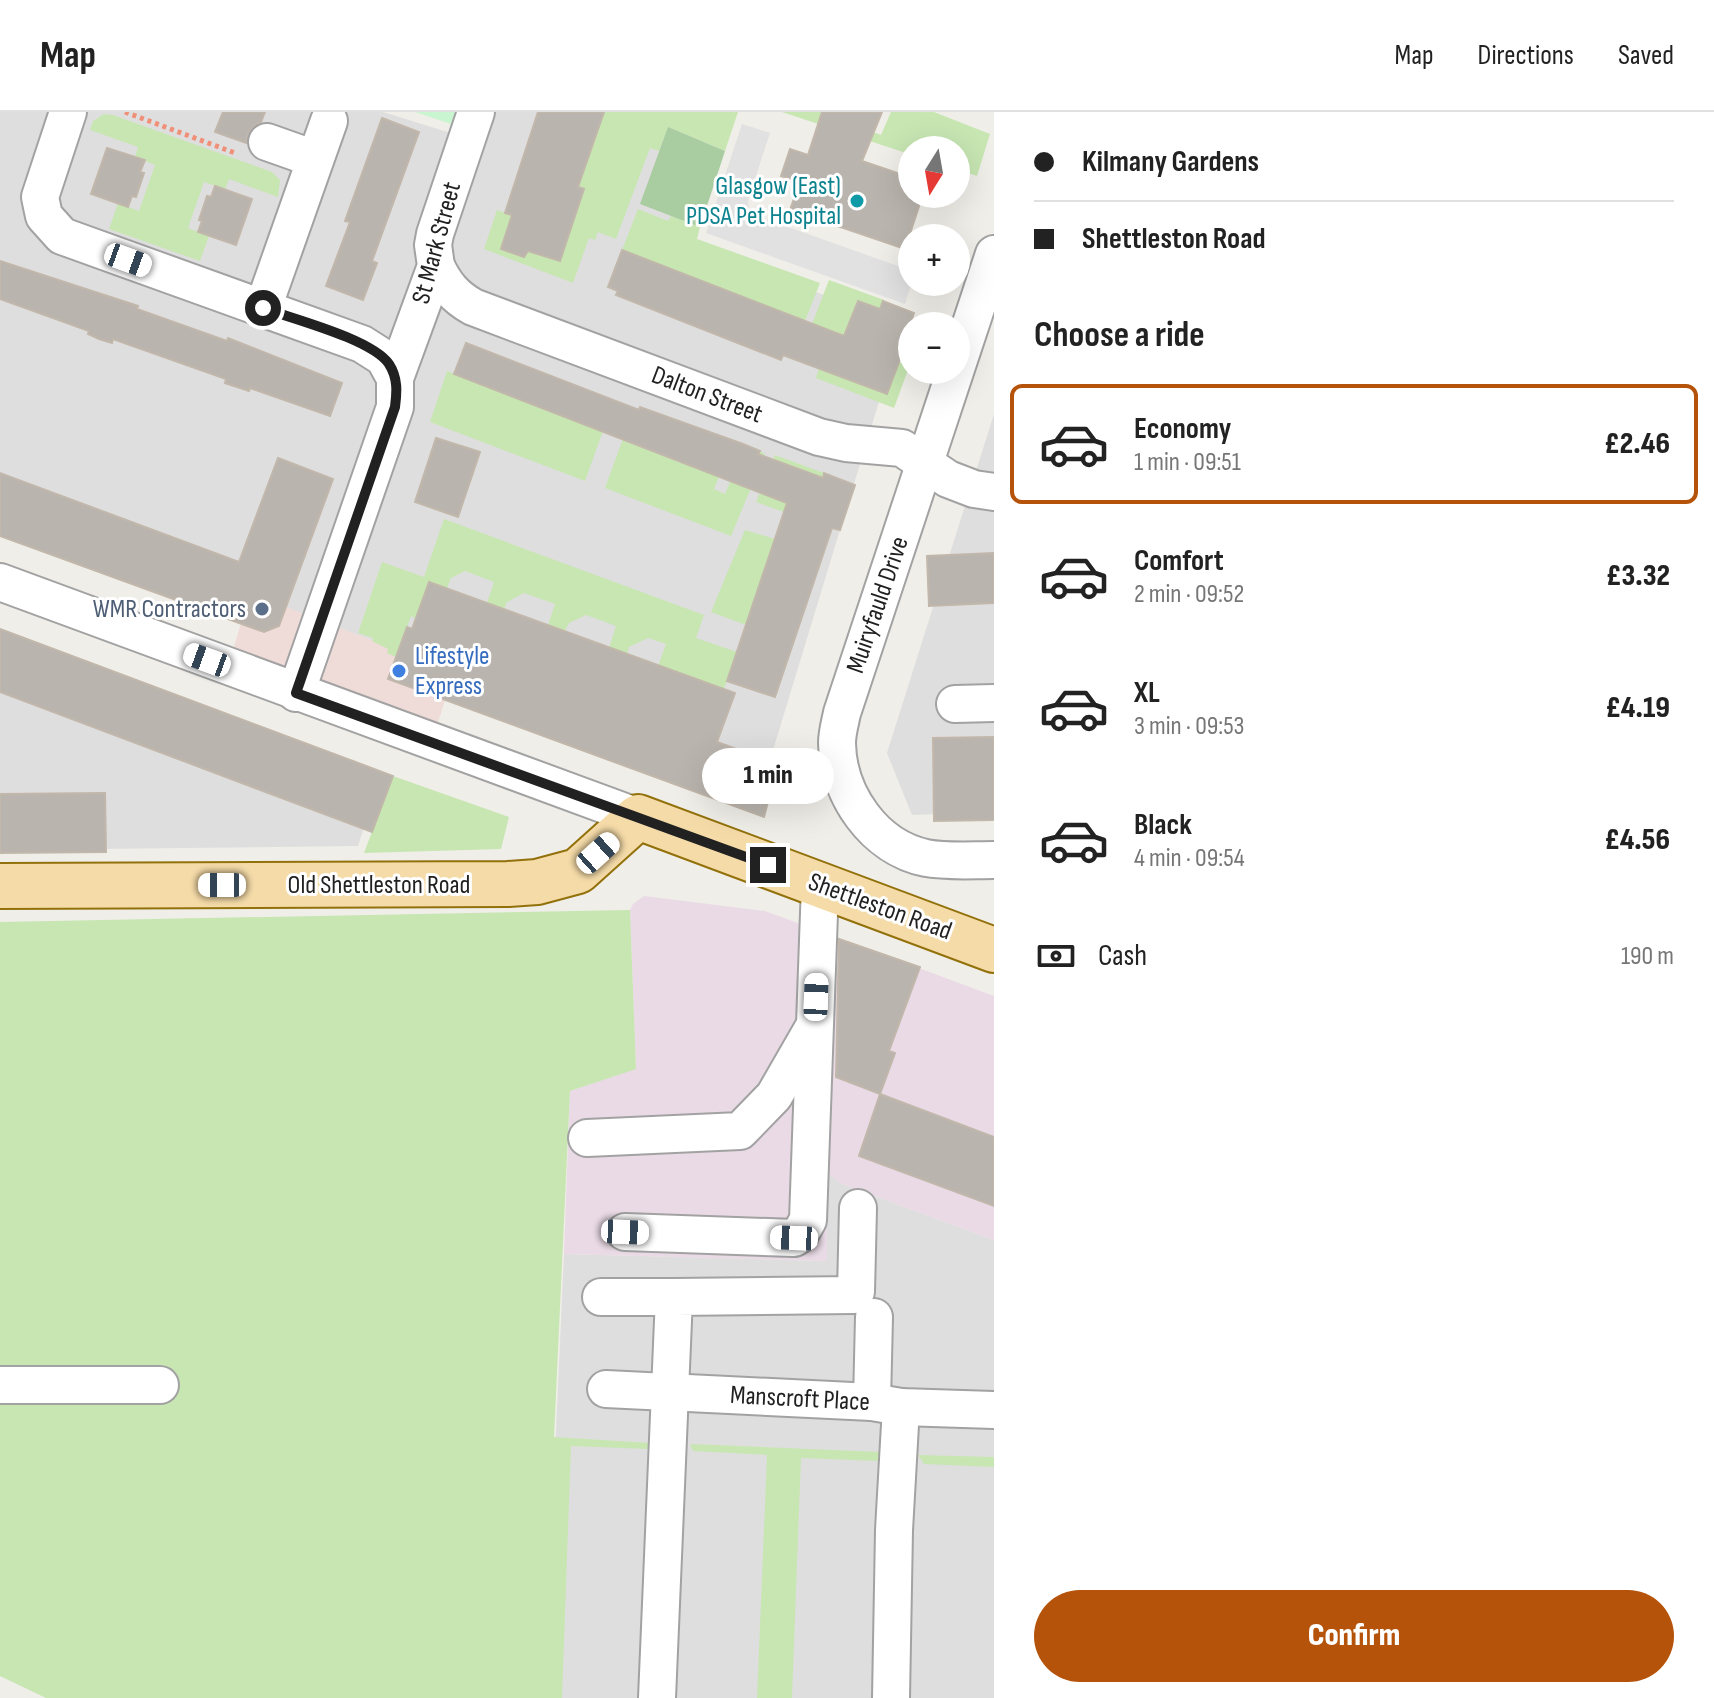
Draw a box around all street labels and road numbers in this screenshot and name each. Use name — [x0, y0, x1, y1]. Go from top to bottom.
street label: St Mark Street — [406, 179, 468, 307]
street label: Dalton Street — [647, 360, 767, 430]
street label: Muiryfauld Drive — [840, 533, 916, 677]
street label: Shettleston Road — [804, 867, 956, 947]
street label: Old Shettleston Road — [288, 870, 470, 901]
street label: Manscroft Place — [729, 1380, 871, 1418]

